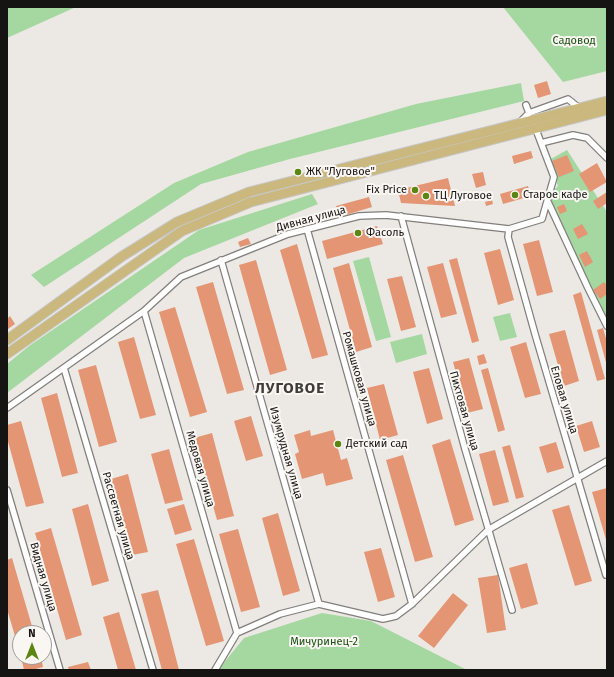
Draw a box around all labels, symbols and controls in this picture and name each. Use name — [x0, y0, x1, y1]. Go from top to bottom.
park label: Садовод — [552, 34, 596, 48]
place label: ЖК "Луговое" — [306, 165, 375, 179]
marker: ЖК "Луговое" — [293, 167, 303, 177]
place label: Fix Price — [366, 183, 407, 197]
marker: Fix Price — [410, 185, 420, 195]
place label: Старое кафе — [523, 188, 587, 202]
place label: ТЦ Луговое — [434, 189, 492, 203]
marker: Старое кафе — [510, 190, 520, 200]
marker: ТЦ Луговое — [421, 191, 431, 201]
street label: Дивная улица — [275, 203, 347, 235]
place label: Фасоль — [366, 226, 404, 240]
marker: Фасоль — [353, 228, 363, 238]
street label: Ромашковая улица — [339, 330, 379, 428]
street label: Еловая улица — [547, 364, 581, 436]
street label: Пихтовая улица — [446, 370, 482, 452]
district label: ЛУГОВОЕ — [255, 380, 325, 398]
street label: Изумрудная улица — [266, 405, 306, 501]
street label: Медовая улица — [183, 429, 217, 509]
place label: Детский сад — [346, 437, 407, 451]
marker: Детский сад — [333, 439, 343, 449]
street label: Рассветная улица — [99, 470, 137, 562]
street label: Видная улица — [27, 541, 59, 613]
north arrow — [12, 625, 52, 665]
text: N — [28, 627, 36, 640]
park label: Мичуринец-2 — [290, 635, 358, 649]

